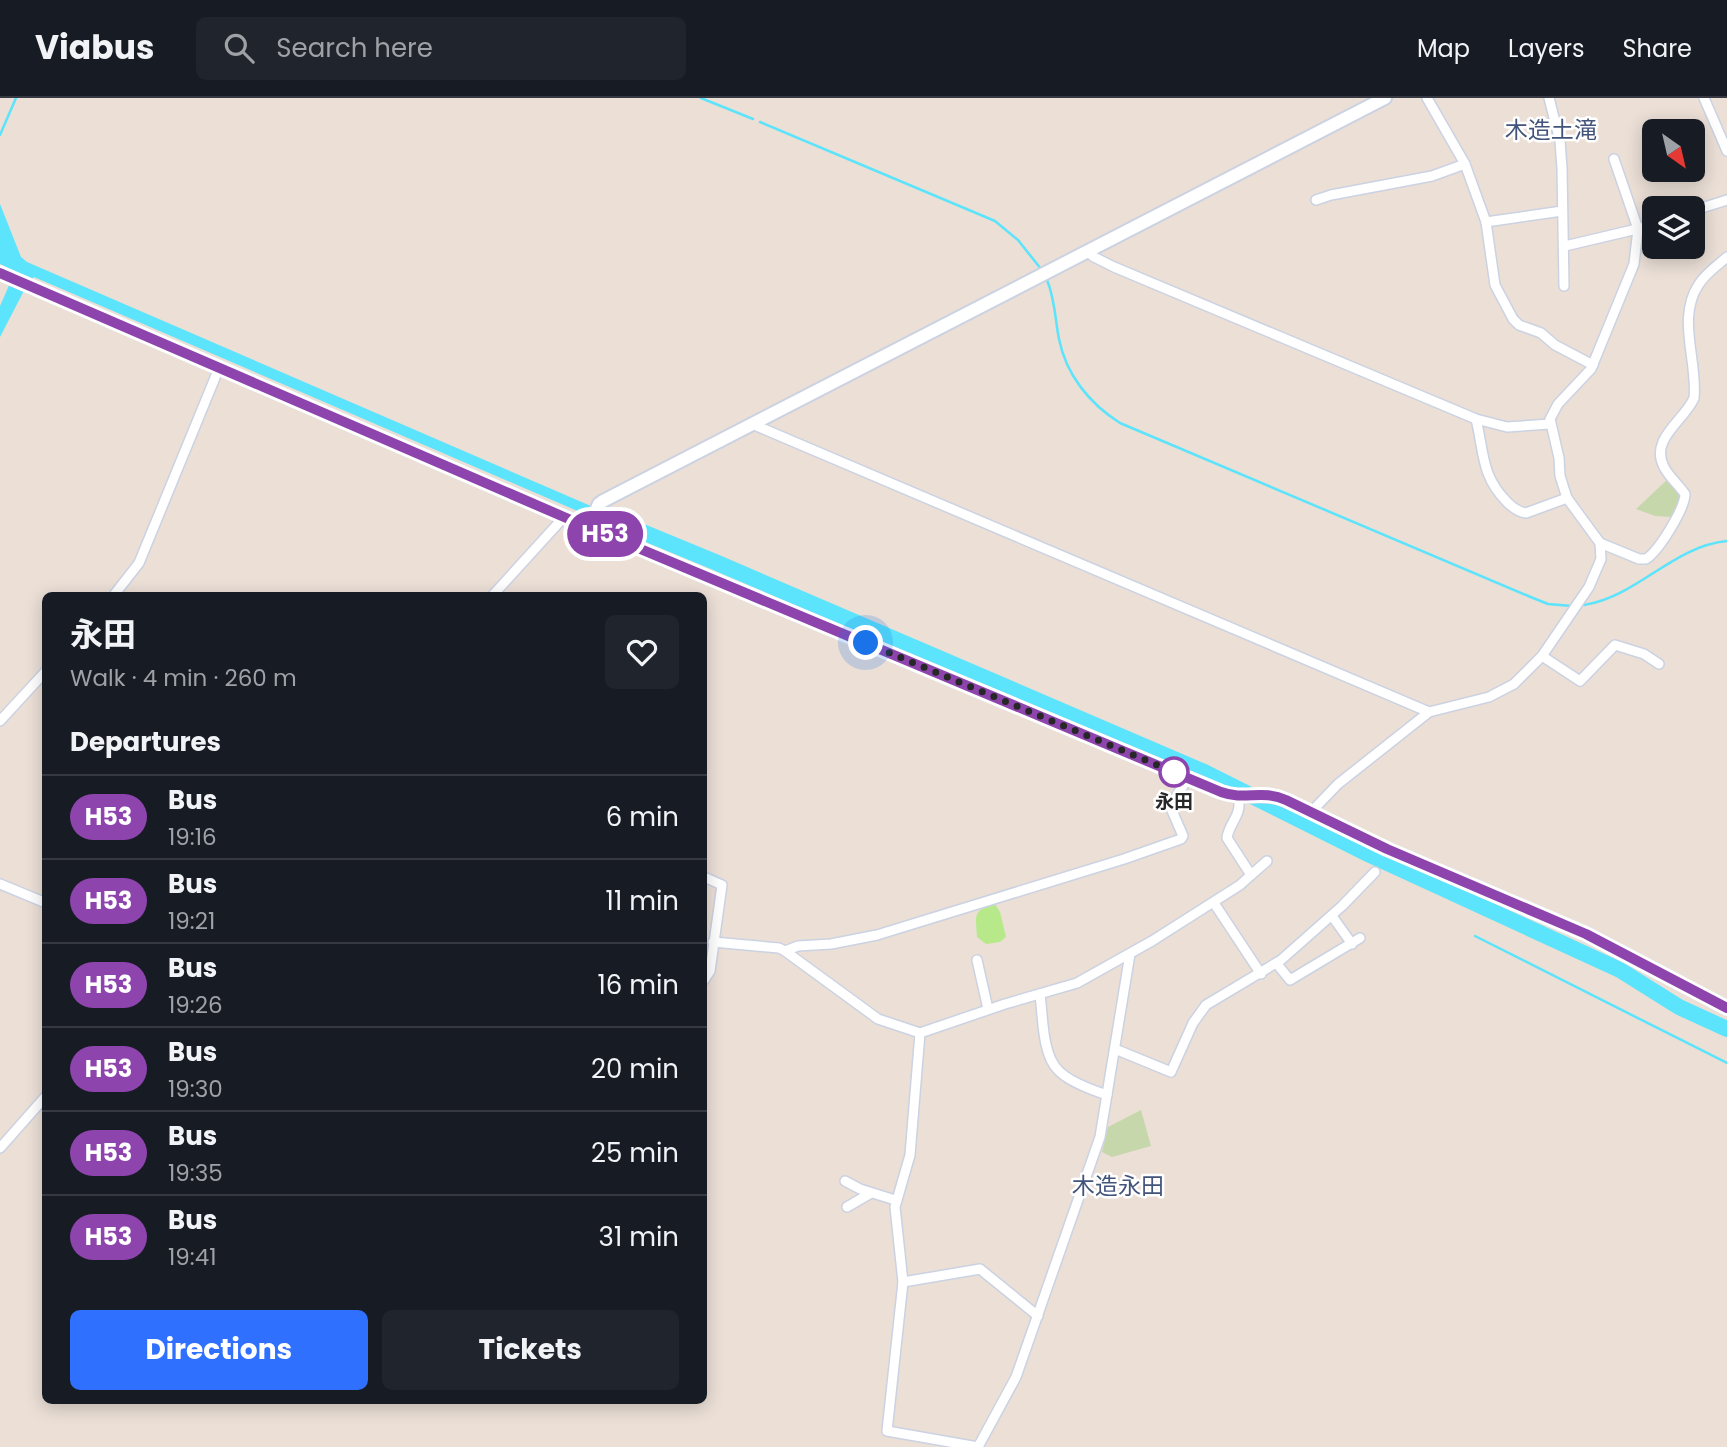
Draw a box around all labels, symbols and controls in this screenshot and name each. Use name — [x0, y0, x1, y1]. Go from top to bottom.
search box — [196, 17, 686, 80]
text: Viabus — [35, 24, 154, 71]
icon: search — [220, 29, 258, 67]
text: Search here — [276, 30, 433, 66]
text: Map — [1417, 32, 1470, 65]
text: Layers — [1508, 32, 1584, 65]
text: Share — [1622, 32, 1692, 65]
district label: 木造土滝 — [1505, 114, 1597, 146]
north arrow — [1642, 119, 1704, 182]
map controls — [1642, 119, 1705, 259]
button: layers — [1642, 196, 1705, 259]
line badge: H53 — [565, 511, 645, 557]
text: H53 — [581, 517, 629, 550]
text: 永田 — [70, 611, 136, 658]
button: heart — [605, 615, 679, 689]
your location — [848, 625, 883, 660]
text: Walk · 4 min · 260 m — [70, 662, 297, 694]
text: Departures — [70, 724, 221, 760]
marker: 永田 — [1159, 757, 1189, 787]
text: Bus — [168, 782, 217, 818]
place label: 永田 — [1155, 788, 1193, 815]
text: 6 min — [606, 799, 679, 835]
text: H53 — [85, 800, 132, 833]
text: 19:16 — [168, 821, 217, 853]
text: Bus — [168, 866, 217, 902]
text: 11 min — [606, 883, 679, 919]
text: H53 — [85, 884, 132, 917]
text: 19:21 — [168, 905, 215, 937]
text: Bus — [168, 950, 217, 986]
text: 16 min — [597, 967, 679, 1003]
text: H53 — [85, 968, 132, 1001]
text: 19:26 — [168, 989, 223, 1021]
text: Bus — [168, 1034, 217, 1070]
text: 20 min — [591, 1051, 679, 1087]
text: H53 — [85, 1052, 132, 1085]
text: 19:30 — [168, 1073, 223, 1105]
text: Bus — [168, 1118, 217, 1154]
text: 25 min — [591, 1135, 679, 1171]
text: H53 — [85, 1136, 132, 1169]
text: 19:35 — [168, 1157, 223, 1189]
district label: 木造永田 — [1072, 1170, 1164, 1202]
text: Bus — [168, 1202, 217, 1238]
text: 31 min — [599, 1219, 679, 1255]
text: H53 — [85, 1220, 132, 1253]
text: 19:41 — [168, 1241, 217, 1273]
button: Directions — [70, 1310, 368, 1390]
button: Tickets — [382, 1310, 679, 1390]

